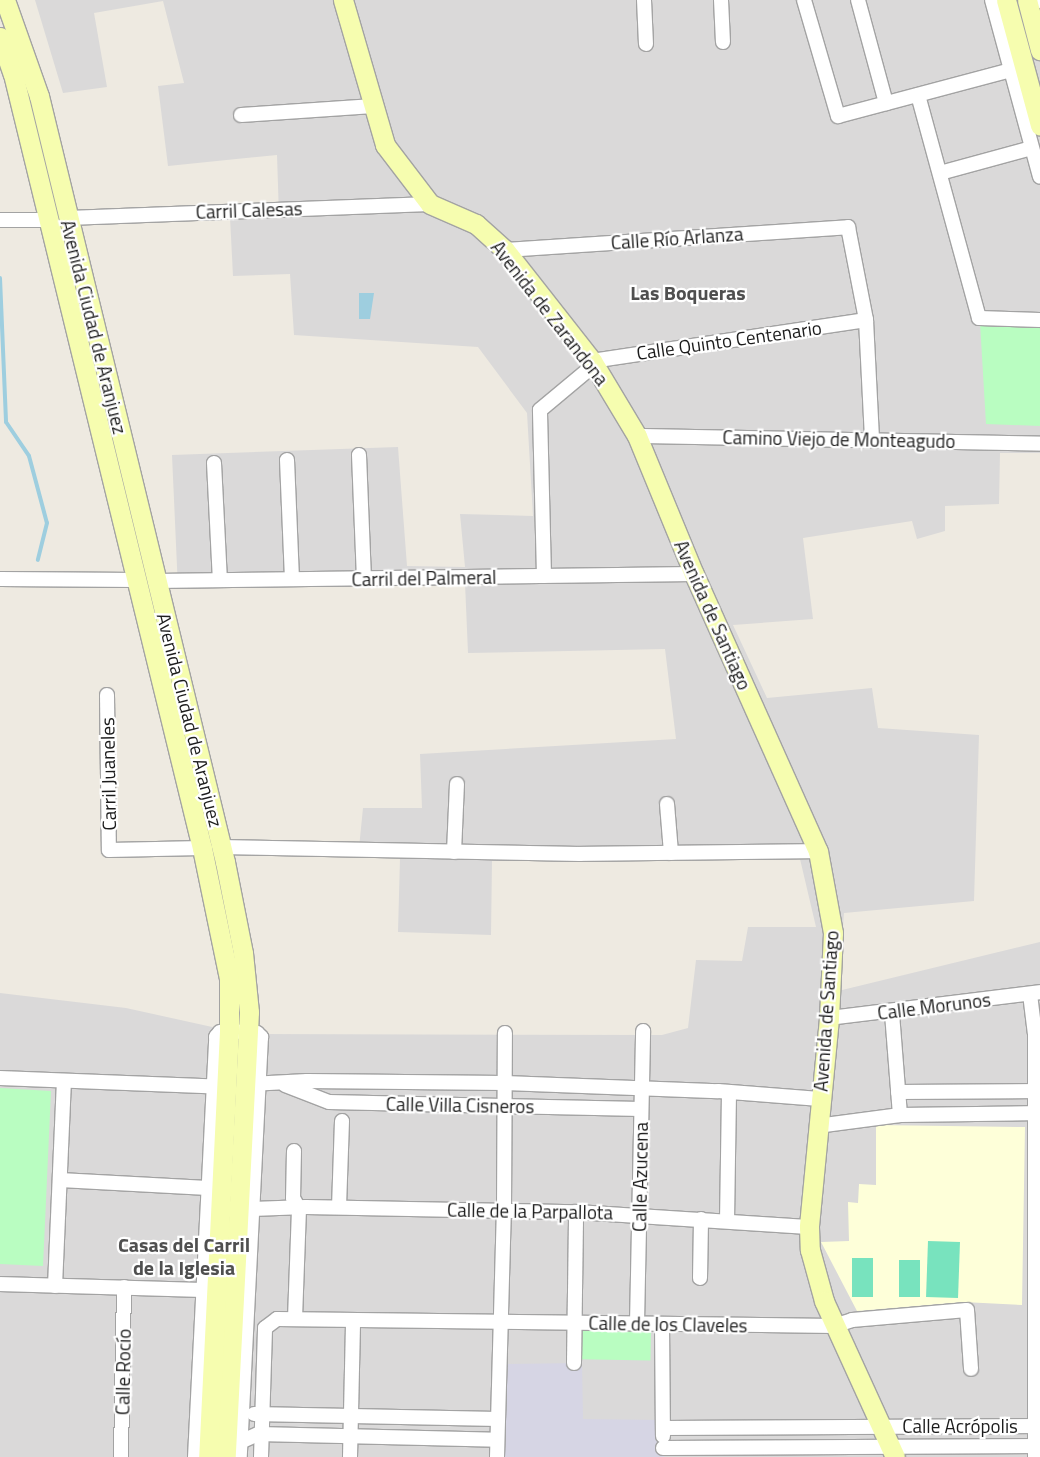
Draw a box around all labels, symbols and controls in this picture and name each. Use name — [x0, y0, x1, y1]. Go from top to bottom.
street label: Carril Calesas — [195, 197, 303, 223]
street label: Avenida Ciudad de Aranjuez — [56, 218, 132, 436]
street label: Calle Río Arlanza — [610, 222, 744, 254]
street label: Avenida de Zarandona — [486, 236, 614, 390]
district label: Las Boqueras — [630, 280, 746, 304]
street label: Calle Quinto Centenario — [635, 316, 823, 364]
street label: Camino Viejo de Monteagudo — [722, 426, 956, 452]
street label: Avenida de Santiago — [670, 537, 756, 693]
street label: Carril del Palmeral — [351, 565, 497, 591]
street label: Avenida Ciudad de Aranjuez — [152, 611, 228, 829]
street label: Carril Juaneles — [96, 717, 120, 831]
street label: Avenida de Santiago — [809, 930, 843, 1092]
street label: Calle Morunos — [876, 988, 992, 1024]
street label: Calle Villa Cisneros — [386, 1092, 534, 1118]
street label: Calle Azucena — [628, 1122, 652, 1232]
street label: Calle de la Parpallota — [447, 1198, 613, 1224]
district label: Casas del Carril de la Iglesia — [118, 1232, 250, 1279]
street label: Calle de los Claveles — [588, 1311, 748, 1337]
street label: Calle Rocío — [111, 1329, 135, 1415]
street label: Calle Acrópolis — [902, 1415, 1018, 1437]

